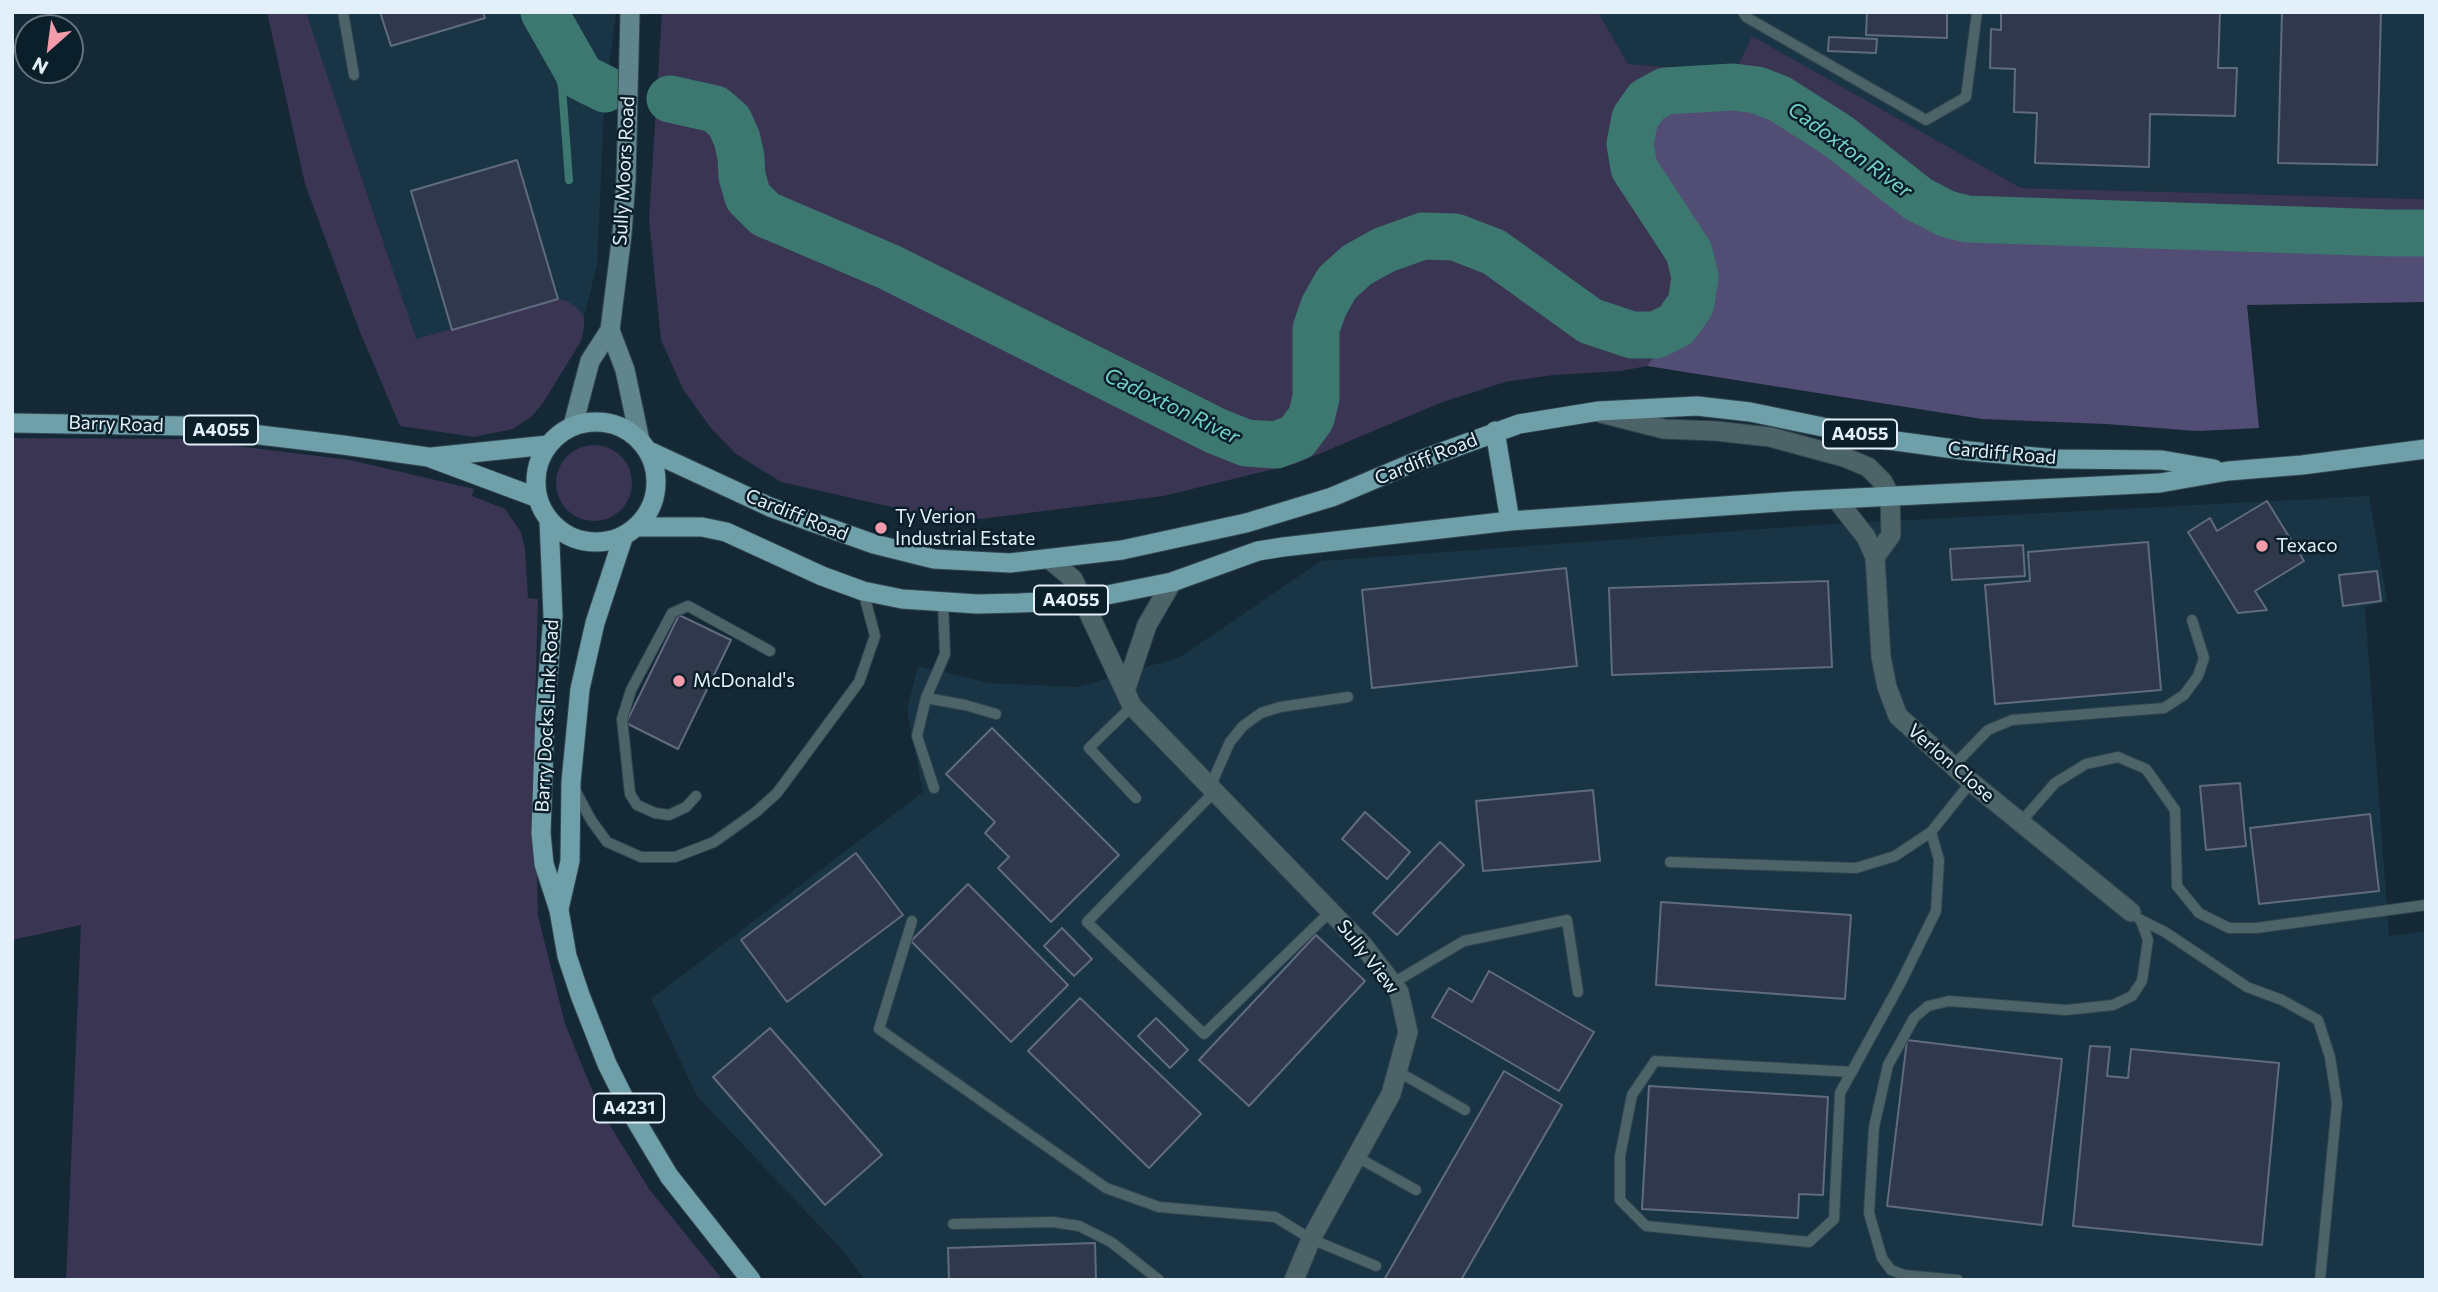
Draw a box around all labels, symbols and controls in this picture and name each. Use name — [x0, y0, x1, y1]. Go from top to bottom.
north arrow — [14, 14, 84, 84]
text: N — [28, 53, 52, 80]
street label: Sully Moors Road — [609, 96, 639, 246]
water label: Cadoxton River — [1783, 96, 1917, 204]
water label: Cadoxton River — [1100, 362, 1244, 450]
street label: Barry Road — [68, 411, 164, 437]
road number: A4055 — [184, 416, 258, 444]
road number: A4055 — [1823, 420, 1897, 448]
street label: Cardiff Road — [1371, 428, 1481, 490]
street label: Cardiff Road — [1947, 437, 2057, 469]
street label: Cardiff Road — [742, 484, 852, 546]
place label: Ty Verion Industrial Estate — [895, 506, 1035, 550]
marker: Ty Verion Industrial Estate — [873, 520, 889, 536]
place label: Texaco — [2276, 535, 2338, 557]
marker: Texaco — [2254, 538, 2270, 554]
road number: A4055 — [1034, 586, 1108, 614]
street label: Barry Docks Link Road — [531, 619, 563, 813]
place label: McDonald's — [693, 670, 795, 692]
marker: McDonald's — [671, 673, 687, 689]
street label: Verlon Close — [1903, 719, 1999, 807]
street label: Sully View — [1332, 915, 1404, 999]
road number: A4231 — [594, 1093, 664, 1122]

